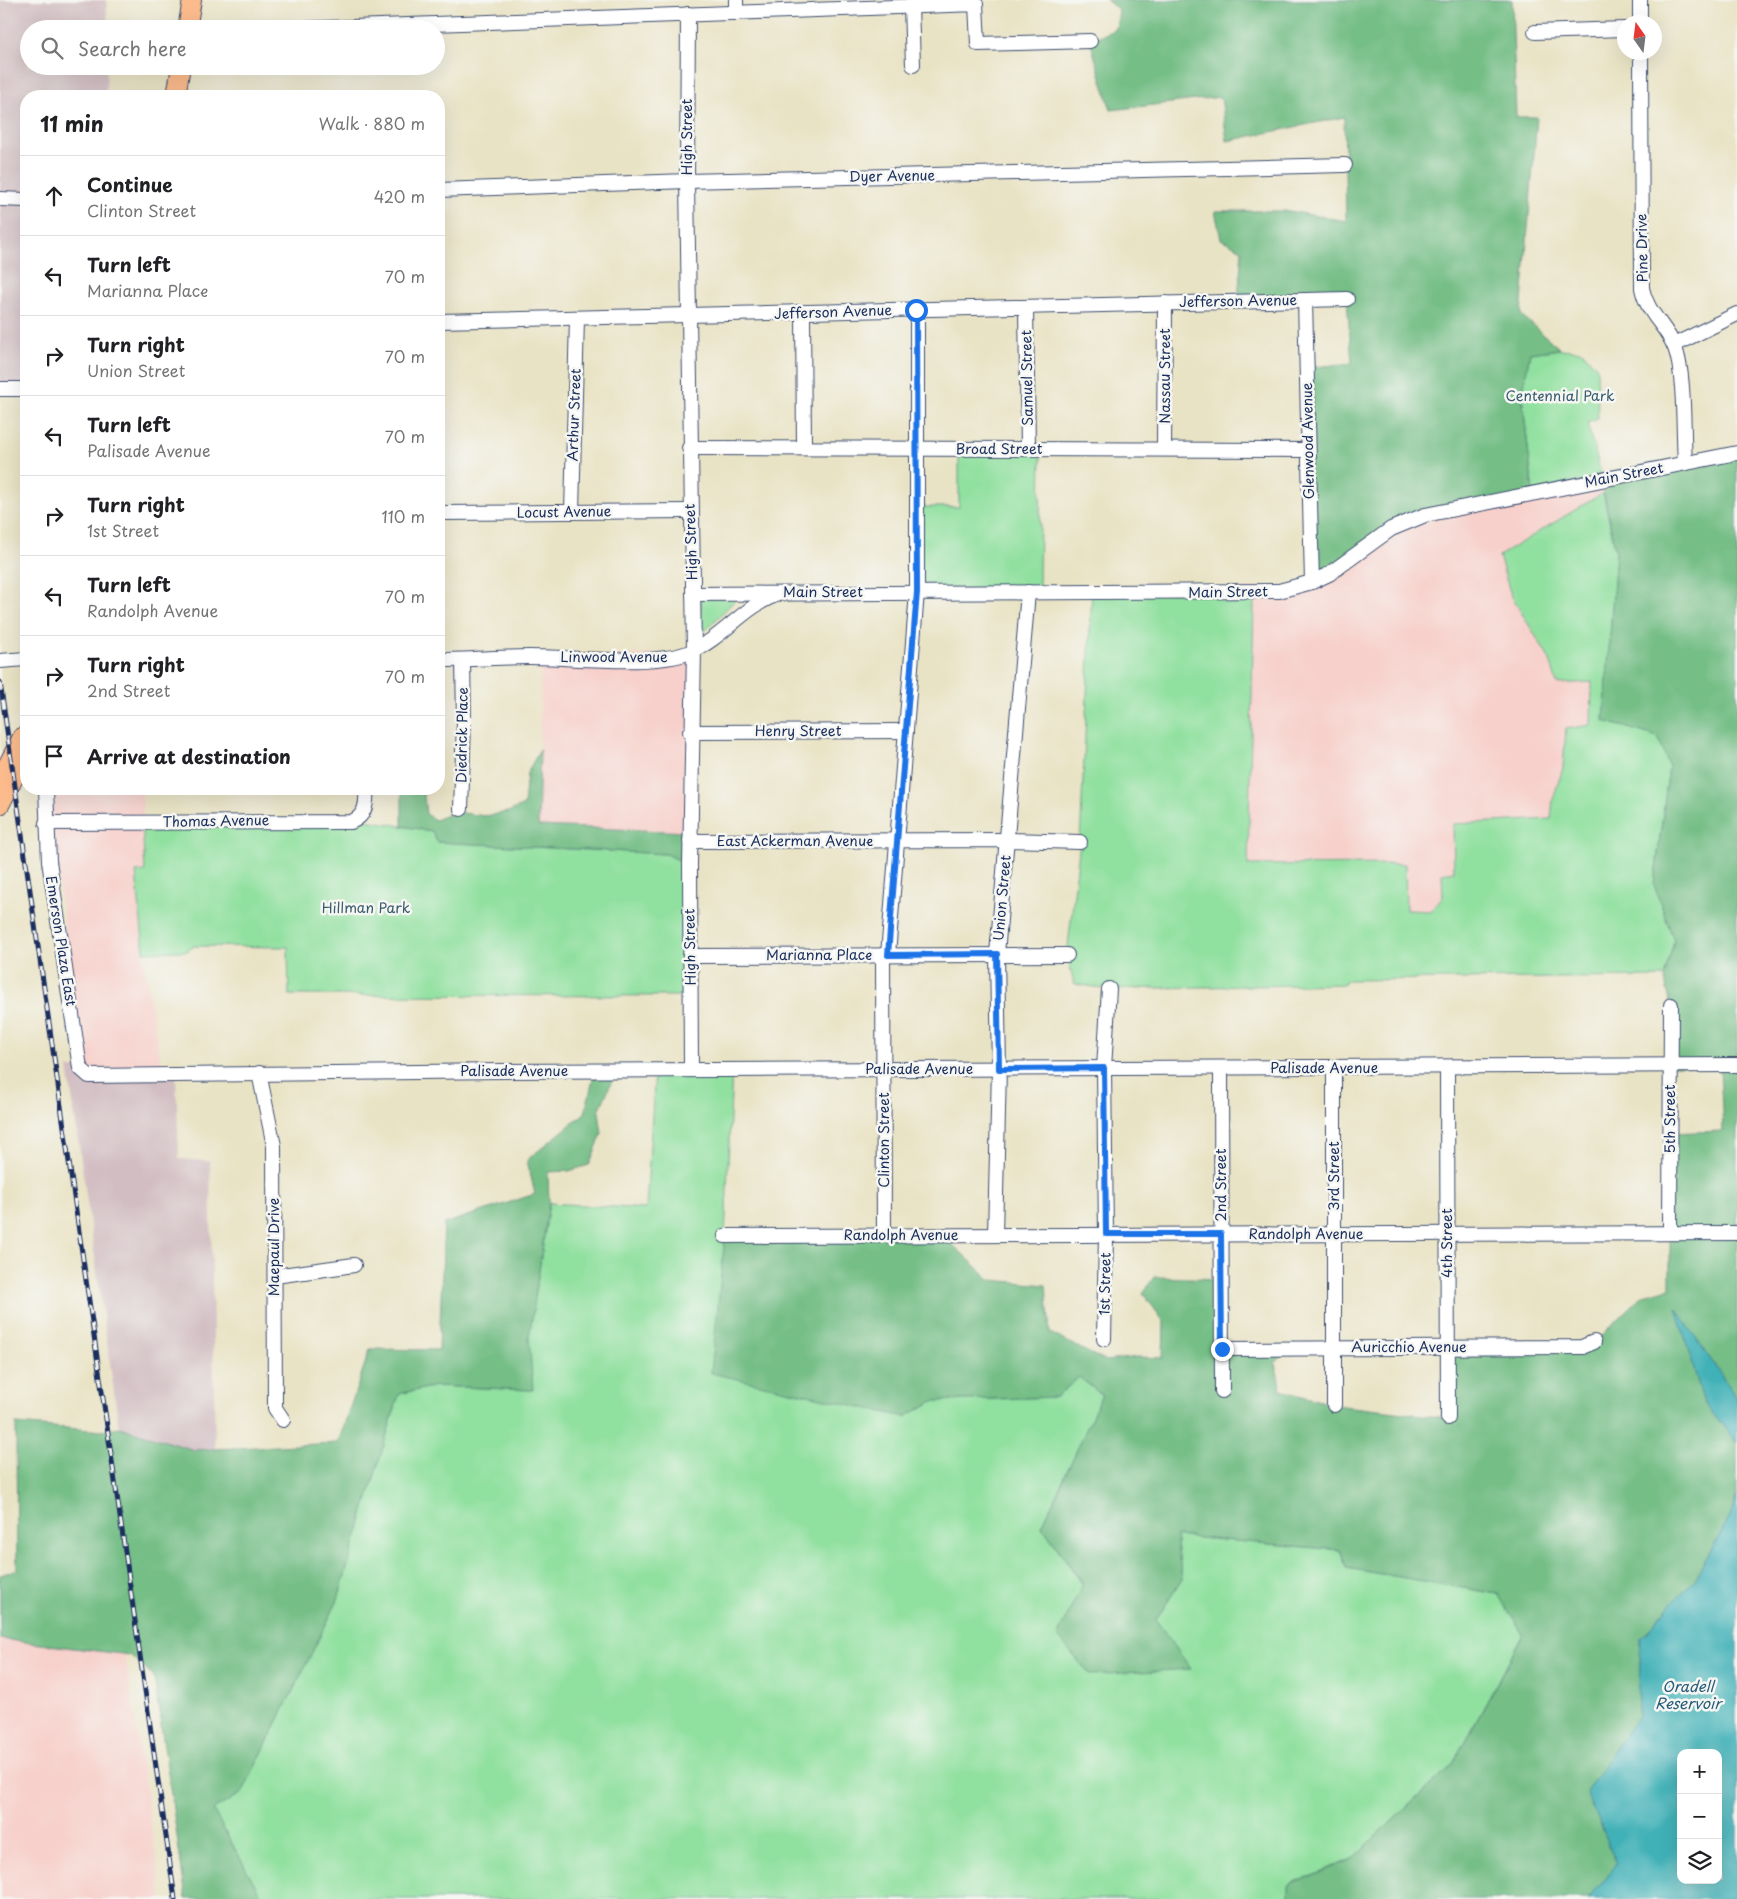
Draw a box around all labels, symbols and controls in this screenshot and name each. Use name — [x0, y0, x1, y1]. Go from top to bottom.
north arrow — [1617, 15, 1662, 60]
search box — [20, 20, 445, 75]
icon: search — [38, 34, 66, 62]
text: Search here — [78, 34, 187, 62]
street label: High Street — [676, 98, 697, 175]
text: 11 min — [40, 107, 104, 139]
text: Walk · 880 m — [319, 111, 425, 135]
street label: Dyer Avenue — [849, 164, 936, 187]
text: Continue — [87, 170, 173, 198]
icon: ahead — [40, 182, 68, 210]
text: 420 m — [374, 184, 425, 208]
text: Clinton Street — [87, 198, 196, 222]
street label: Pine Drive — [1630, 213, 1653, 283]
text: Turn left — [87, 250, 171, 278]
icon: left — [40, 262, 68, 290]
text: 70 m — [385, 264, 425, 288]
text: Marianna Place — [87, 278, 208, 302]
street label: Jefferson Avenue — [1179, 289, 1297, 312]
street label: Jefferson Avenue — [774, 299, 893, 324]
route start — [905, 299, 928, 322]
street label: Nassau Street — [1154, 328, 1175, 424]
street label: Samuel Street — [1015, 329, 1038, 426]
text: Turn right — [87, 330, 185, 358]
icon: right — [40, 342, 68, 370]
text: 70 m — [385, 344, 425, 368]
text: Union Street — [87, 358, 185, 382]
street label: Arthur Street — [561, 368, 586, 462]
street label: Glenwood Avenue — [1296, 382, 1319, 500]
park label: Centennial Park — [1506, 385, 1615, 406]
text: Turn left — [87, 410, 171, 438]
icon: left — [40, 422, 68, 450]
text: 70 m — [385, 424, 425, 448]
text: Palisade Avenue — [87, 438, 211, 462]
street label: Broad Street — [956, 438, 1043, 459]
street label: Main Street — [1583, 457, 1665, 492]
text: Turn right — [87, 490, 185, 518]
street label: Locust Avenue — [516, 500, 612, 523]
icon: right — [40, 502, 68, 530]
street label: High Street — [679, 503, 702, 581]
text: 110 m — [382, 504, 425, 528]
text: 1st Street — [87, 518, 159, 542]
text: Turn left — [87, 570, 171, 598]
street label: Main Street — [1188, 580, 1268, 603]
street label: Main Street — [783, 581, 863, 602]
icon: left — [40, 582, 68, 610]
text: 70 m — [385, 584, 425, 608]
text: Randolph Avenue — [87, 598, 218, 622]
street label: Linwood Avenue — [560, 646, 668, 667]
text: Turn right — [87, 650, 185, 678]
icon: right — [40, 662, 68, 690]
text: 70 m — [385, 664, 425, 688]
text: 2nd Street — [87, 678, 170, 702]
street label: Diedrick Place — [450, 687, 473, 783]
street label: Henry Street — [755, 720, 842, 741]
icon: arrive — [40, 742, 68, 770]
text: Arrive at destination — [87, 742, 291, 770]
street label: Thomas Avenue — [163, 809, 270, 832]
street label: East Ackerman Avenue — [717, 830, 873, 851]
street label: Union Street — [987, 854, 1016, 942]
street label: Emerson Plaza East — [41, 874, 82, 1008]
park label: Hillman Park — [322, 897, 411, 918]
street label: High Street — [678, 908, 701, 985]
street label: Marianna Place — [766, 944, 872, 965]
street label: Palisade Avenue — [1270, 1057, 1378, 1078]
street label: Palisade Avenue — [865, 1058, 973, 1079]
street label: Palisade Avenue — [460, 1060, 568, 1081]
street label: 5th Street — [1659, 1084, 1680, 1153]
street label: Clinton Street — [873, 1092, 894, 1188]
street label: 3rd Street — [1323, 1141, 1344, 1211]
street label: 2nd Street — [1210, 1148, 1231, 1221]
street label: Maepaul Drive — [263, 1198, 284, 1296]
street label: 4th Street — [1436, 1208, 1457, 1278]
street label: Randolph Avenue — [1249, 1223, 1364, 1244]
street label: Randolph Avenue — [844, 1224, 959, 1245]
street label: 1st Street — [1093, 1252, 1116, 1316]
street label: Auricchio Avenue — [1351, 1336, 1467, 1357]
route end — [1211, 1338, 1234, 1361]
water label: Oradell Reservoir — [1655, 1674, 1723, 1714]
map controls — [1677, 1749, 1722, 1884]
button: + — [1677, 1749, 1722, 1794]
button: − — [1677, 1794, 1722, 1839]
button: layers — [1677, 1839, 1722, 1884]

